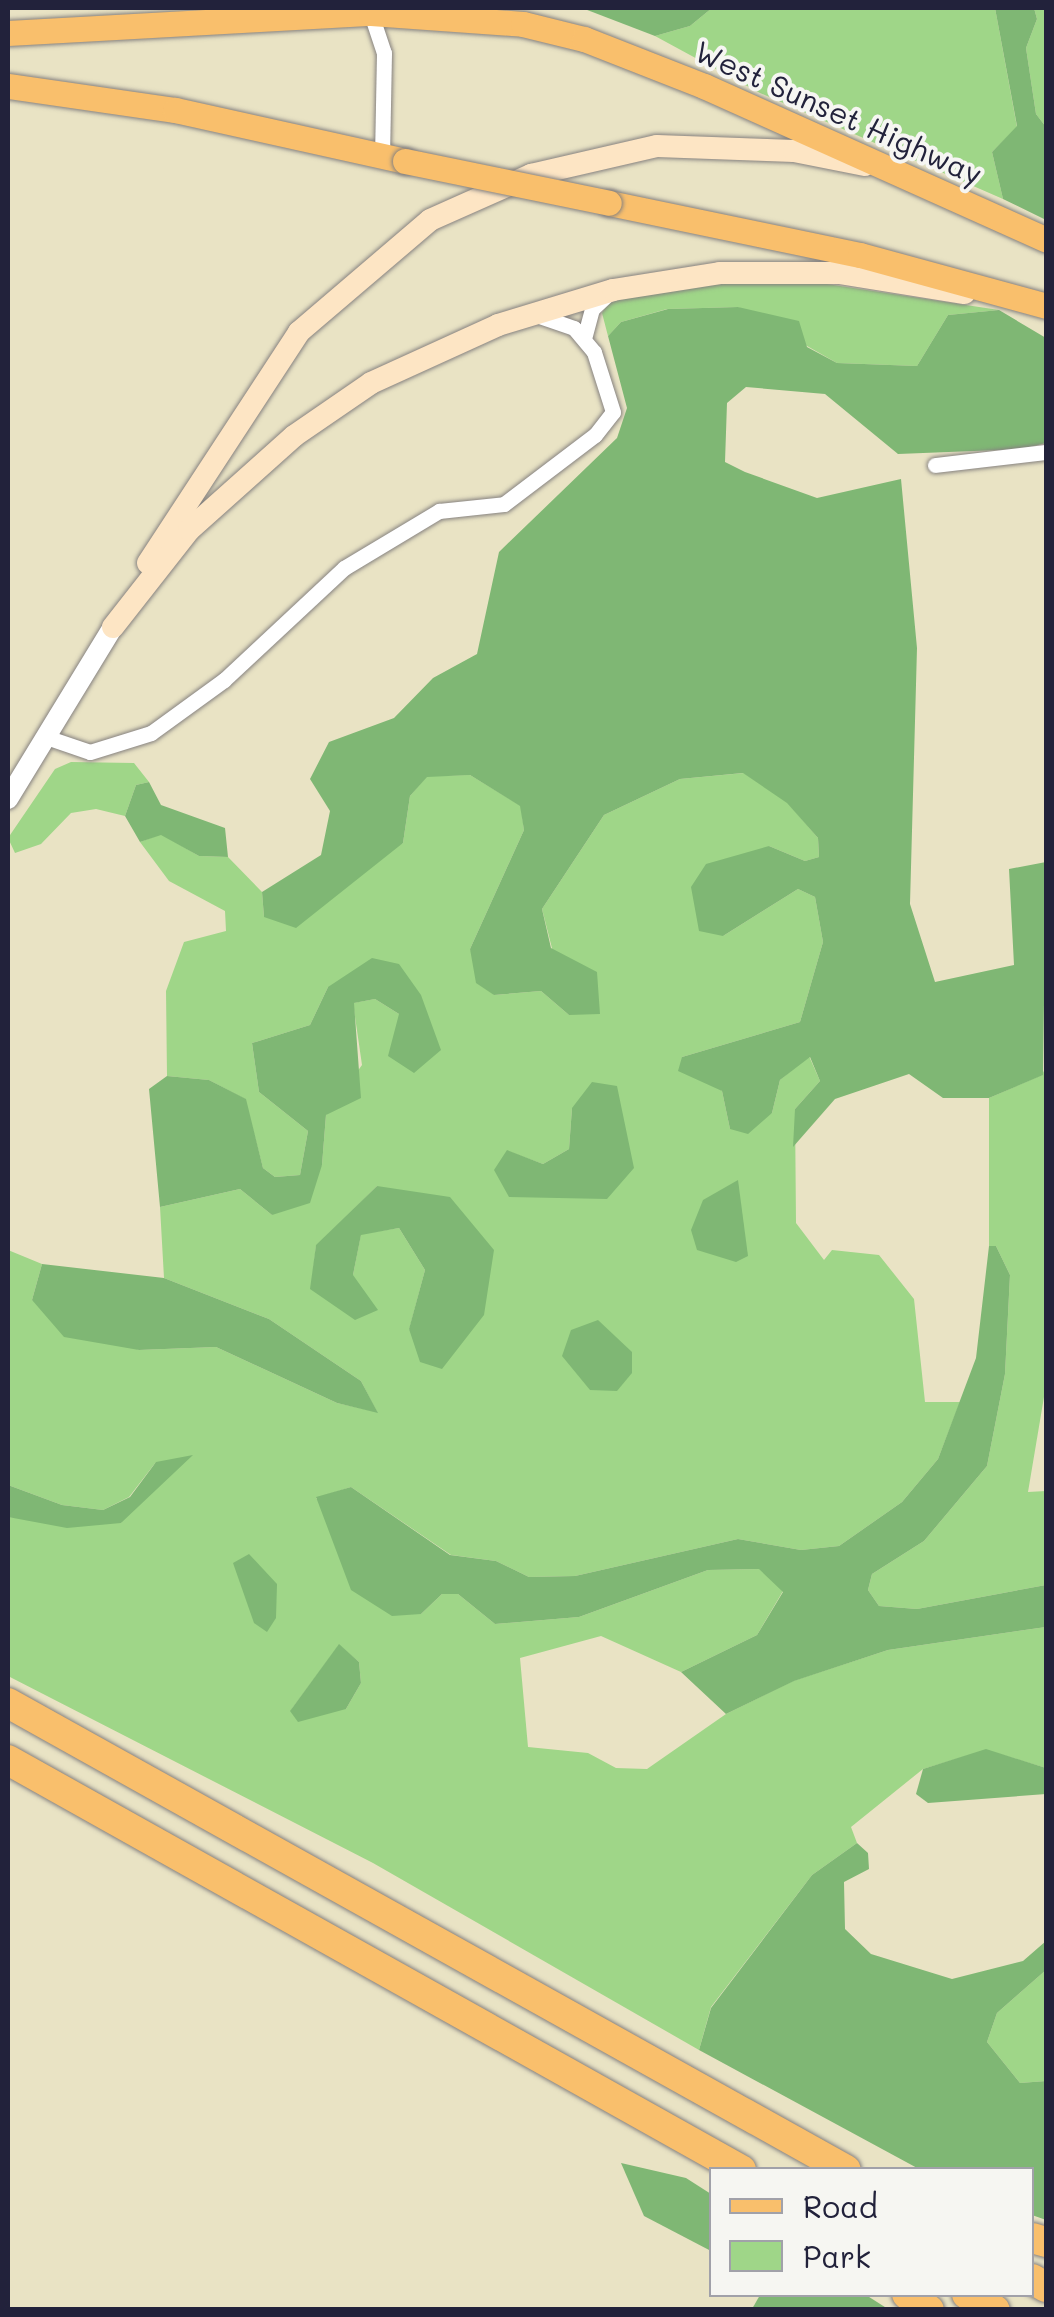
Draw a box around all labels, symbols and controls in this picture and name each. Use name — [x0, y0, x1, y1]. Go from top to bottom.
street label: West Sunset Highway — [690, 32, 988, 192]
legend — [709, 2167, 1034, 2297]
text: Road — [803, 2186, 878, 2226]
text: Park — [803, 2236, 871, 2276]

